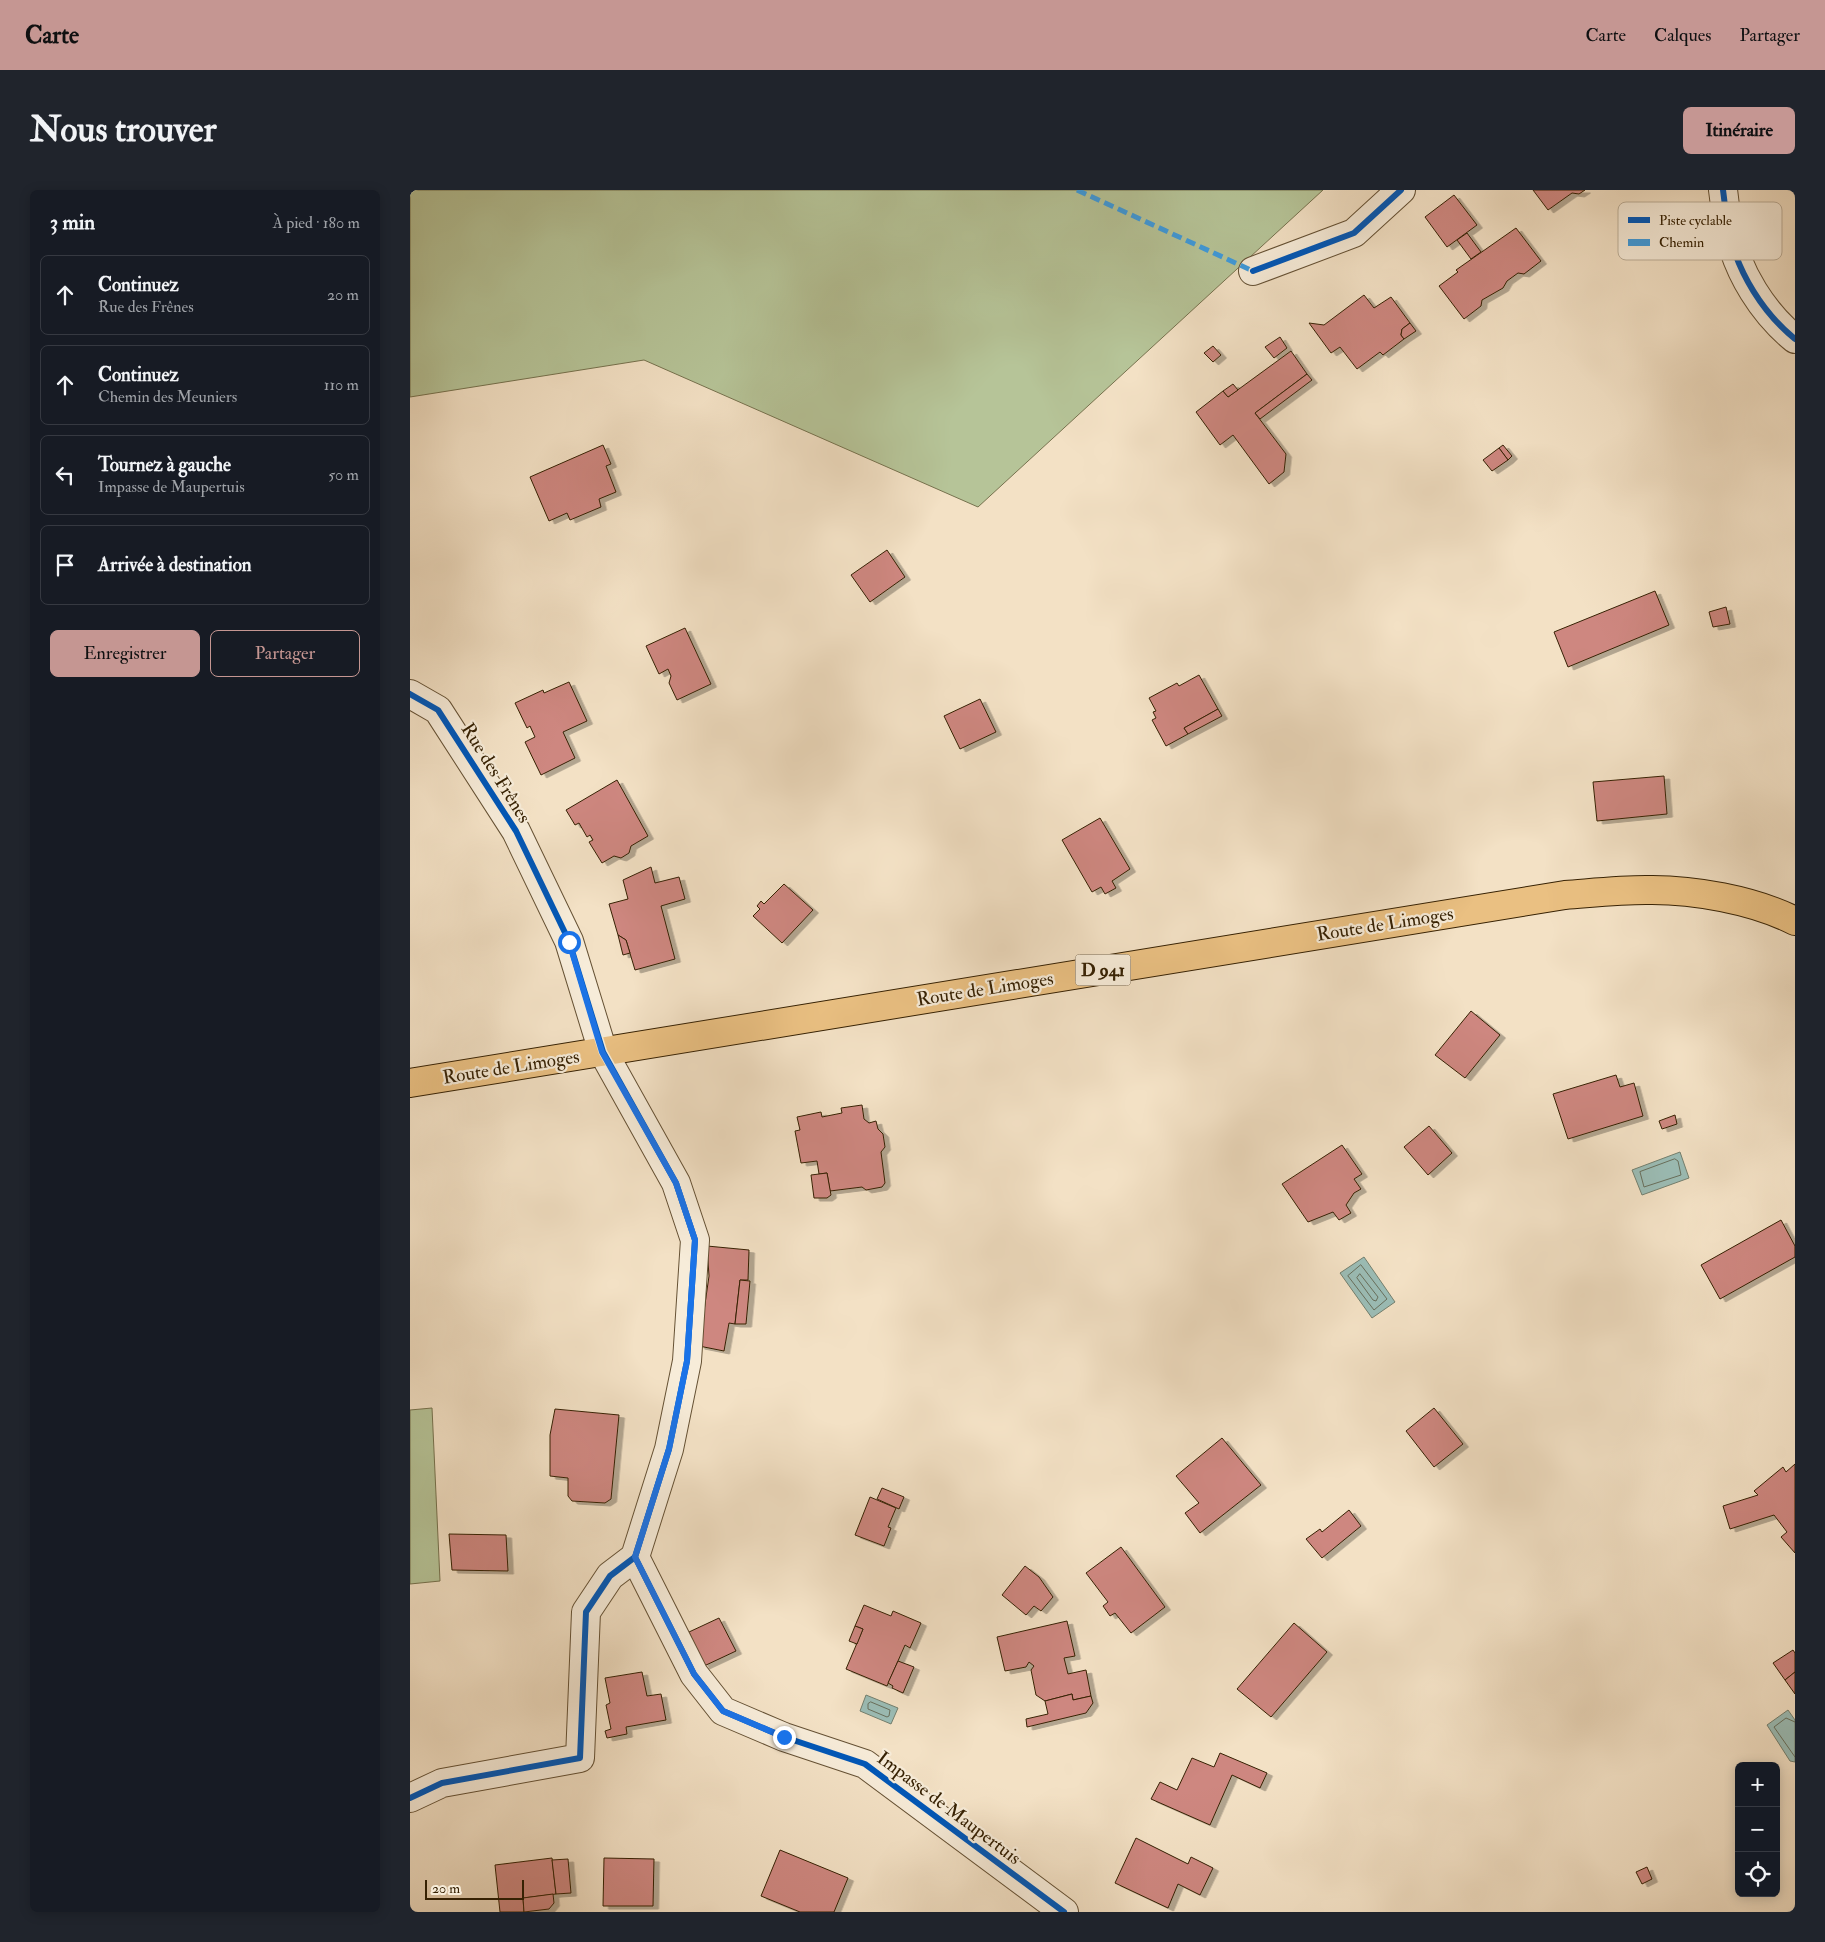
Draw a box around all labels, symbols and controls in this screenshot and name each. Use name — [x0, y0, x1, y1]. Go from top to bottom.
text: Carte — [25, 20, 79, 51]
text: Carte — [1585, 24, 1626, 47]
text: Calques — [1654, 24, 1711, 47]
text: Partager — [1739, 24, 1800, 47]
button: Itinéraire — [1683, 107, 1795, 154]
text: Nous trouver — [30, 108, 217, 152]
legend — [1618, 202, 1782, 260]
text: 3 min — [50, 209, 95, 236]
text: Piste cyclable — [1659, 212, 1732, 230]
text: À pied · 180 m — [273, 213, 360, 233]
text: Chemin — [1659, 234, 1704, 251]
text: Continuez — [98, 273, 179, 297]
icon: ahead — [51, 281, 79, 309]
text: 20 m — [327, 285, 359, 305]
text: Rue des Frênes — [98, 297, 194, 317]
text: Continuez — [98, 363, 179, 387]
icon: ahead — [51, 371, 79, 399]
text: 110 m — [324, 375, 359, 395]
text: Chemin des Meuniers — [98, 387, 237, 407]
text: Tournez à gauche — [98, 453, 231, 477]
icon: left — [51, 461, 79, 489]
text: 50 m — [328, 465, 359, 485]
text: Impasse de Maupertuis — [98, 477, 245, 497]
icon: arrive — [51, 551, 79, 579]
text: Arrivée à destination — [98, 553, 252, 577]
button: Enregistrer — [50, 630, 200, 677]
button: Partager — [210, 630, 360, 677]
street label: Rue des Frênes — [456, 718, 536, 828]
street label: Route de Limoges — [1315, 901, 1455, 947]
route start — [558, 931, 581, 954]
road number: D 941 — [1076, 954, 1130, 986]
street label: Route de Limoges — [915, 966, 1055, 1012]
street label: Route de Limoges — [441, 1044, 581, 1090]
route end — [773, 1726, 796, 1749]
street label: Impasse de Maupertuis — [872, 1746, 1026, 1871]
map controls — [1735, 1762, 1780, 1897]
button: + — [1735, 1762, 1780, 1807]
button: − — [1735, 1807, 1780, 1852]
button: locate — [1735, 1852, 1780, 1897]
scale bar — [425, 1877, 524, 1900]
text: 20 m — [432, 1880, 460, 1897]

